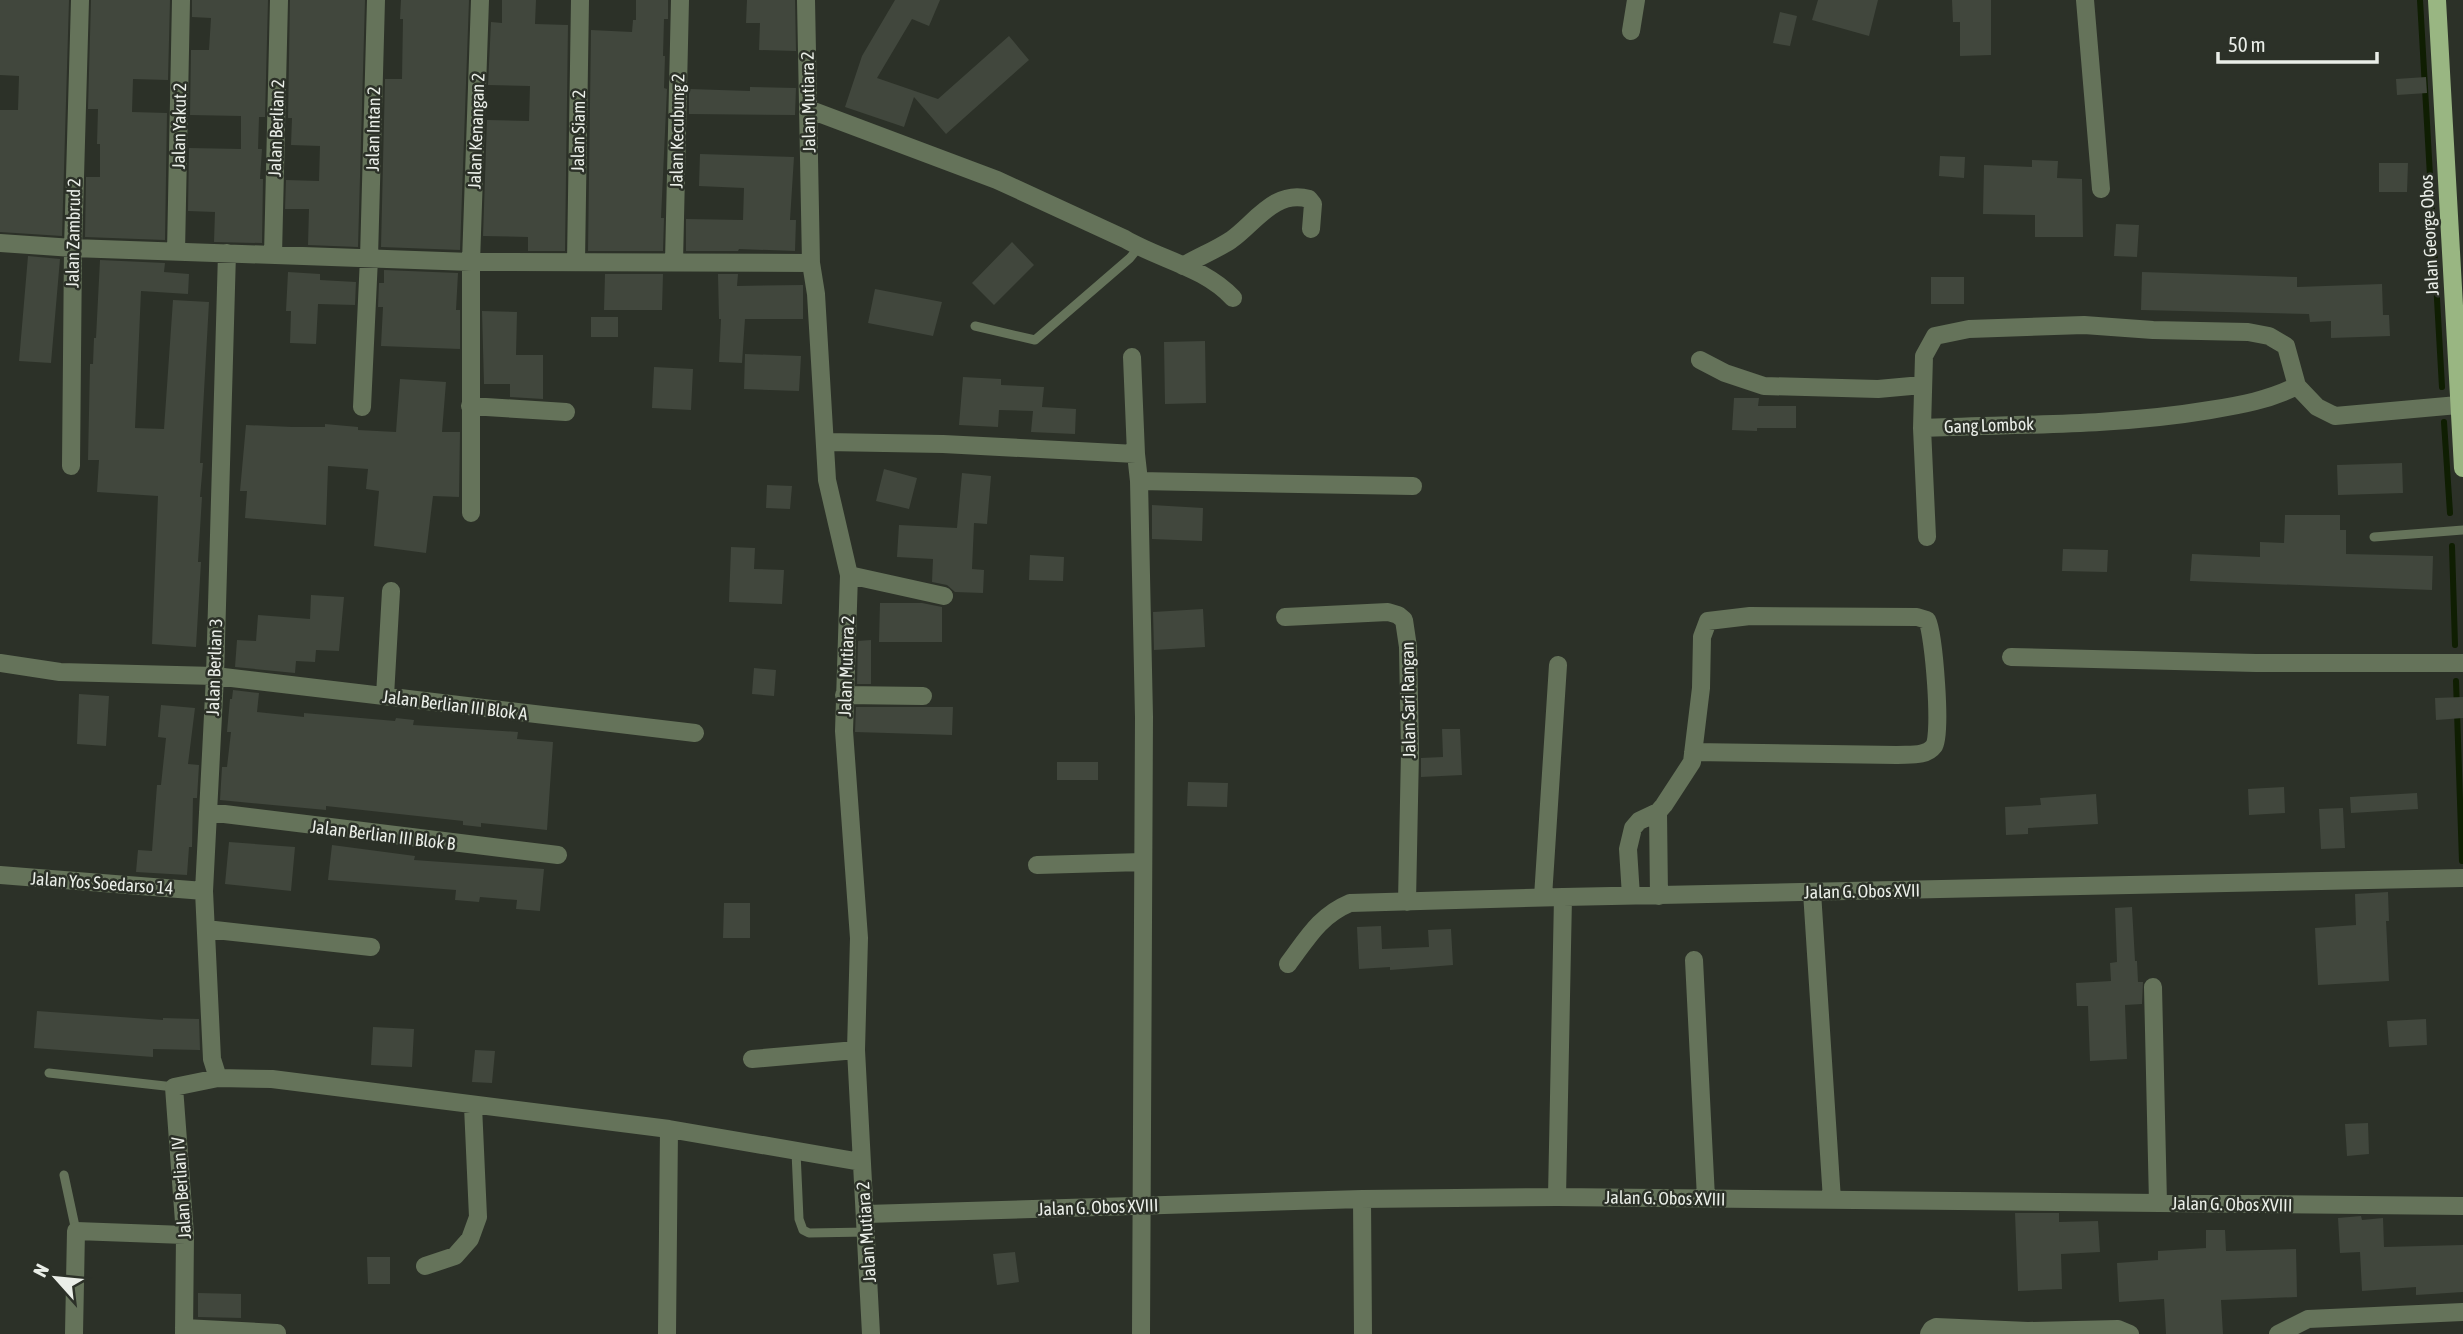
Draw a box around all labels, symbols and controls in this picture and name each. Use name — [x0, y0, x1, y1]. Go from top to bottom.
scale bar — [2218, 21, 2377, 65]
text: 50 m — [2228, 32, 2266, 56]
street label: Jalan Mutiara 2 — [797, 51, 819, 153]
street label: Jalan Kenangan 2 — [463, 72, 489, 190]
street label: Jalan Kecubung 2 — [665, 73, 689, 189]
street label: Jalan Berlian 2 — [264, 79, 288, 177]
street label: Jalan Yakut 2 — [168, 83, 190, 169]
street label: Jalan Intan 2 — [362, 86, 384, 172]
street label: Jalan Siam 2 — [567, 90, 589, 172]
street label: Jalan George Obos — [2415, 174, 2443, 296]
street label: Jalan Zambrud 2 — [62, 178, 84, 288]
street label: Gang Lombok — [1944, 413, 2034, 437]
street label: Jalan Mutiara 2 — [834, 615, 858, 717]
street label: Jalan Berlian 3 — [202, 618, 226, 716]
street label: Jalan Sari Rangan — [1396, 641, 1420, 759]
street label: Jalan Berlian III Blok A — [381, 686, 529, 724]
street label: Jalan Berlian III Blok B — [309, 816, 457, 854]
street label: Jalan Yos Soedarso 14 — [30, 868, 174, 898]
street label: Jalan G. Obos XVII — [1804, 879, 1920, 903]
street label: Jalan Berlian IV — [167, 1136, 195, 1240]
street label: Jalan Mutiara 2 — [852, 1181, 880, 1283]
street label: Jalan G. Obos XVIII — [1604, 1186, 1726, 1210]
street label: Jalan G. Obos XVIII — [2171, 1192, 2293, 1216]
street label: Jalan G. Obos XVIII — [1037, 1194, 1159, 1220]
north arrow — [21, 1243, 91, 1313]
text: N — [29, 1260, 53, 1280]

